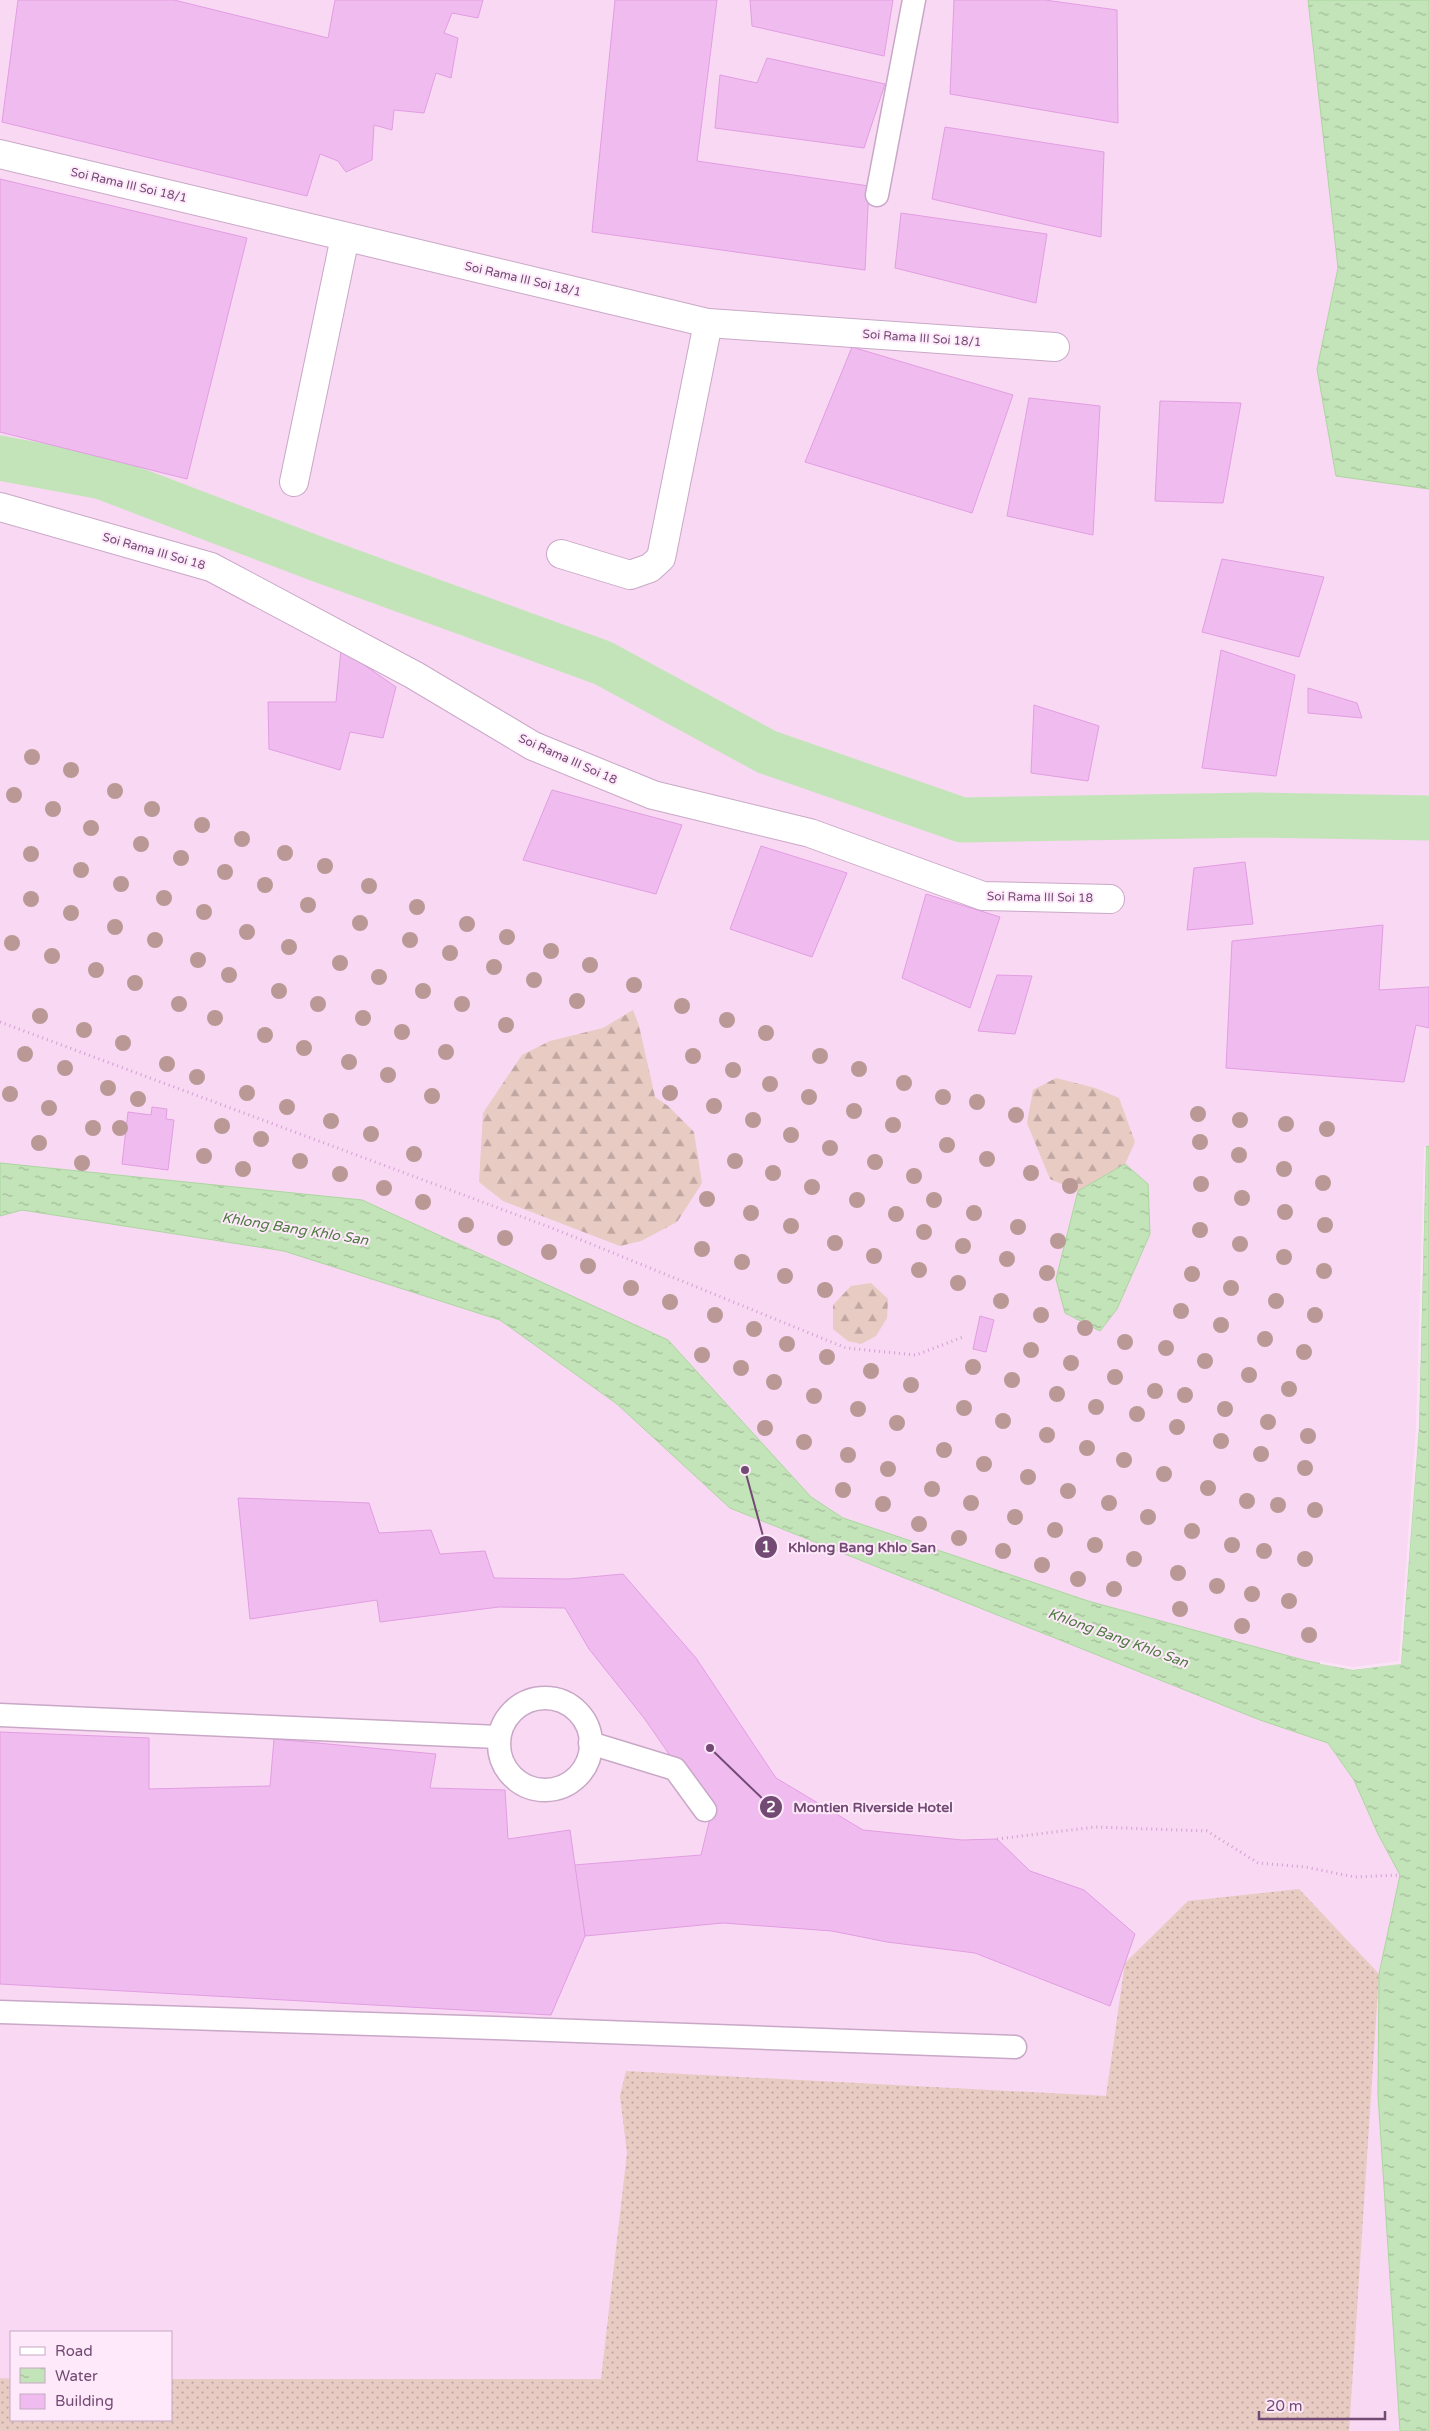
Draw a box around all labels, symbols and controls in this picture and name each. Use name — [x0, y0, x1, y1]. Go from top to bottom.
street label: Soi Rama III Soi 18/1 — [69, 165, 189, 205]
street label: Soi Rama III Soi 18/1 — [463, 259, 583, 299]
street label: Soi Rama III Soi 18/1 — [862, 327, 982, 349]
street label: Soi Rama III Soi 18 — [101, 530, 207, 572]
street label: Soi Rama III Soi 18 — [517, 731, 619, 787]
street label: Soi Rama III Soi 18 — [987, 889, 1093, 905]
water label: Khlong Bang Khlo San — [221, 1209, 370, 1249]
callout: Khlong Bang Khlo San — [753, 1532, 946, 1561]
text: 1 — [761, 1538, 771, 1556]
text: Khlong Bang Khlo San — [788, 1539, 936, 1556]
water label: Khlong Bang Khlo San — [1046, 1605, 1191, 1671]
callout: Montien Riverside Hotel — [758, 1793, 963, 1822]
text: 2 — [766, 1798, 776, 1816]
text: Montien Riverside Hotel — [793, 1799, 953, 1816]
legend — [10, 2331, 172, 2421]
text: Road — [55, 2342, 93, 2360]
text: Water — [55, 2367, 98, 2385]
scale bar — [1259, 2388, 1385, 2420]
text: Building — [55, 2392, 114, 2410]
text: 20 m — [1266, 2397, 1303, 2415]

